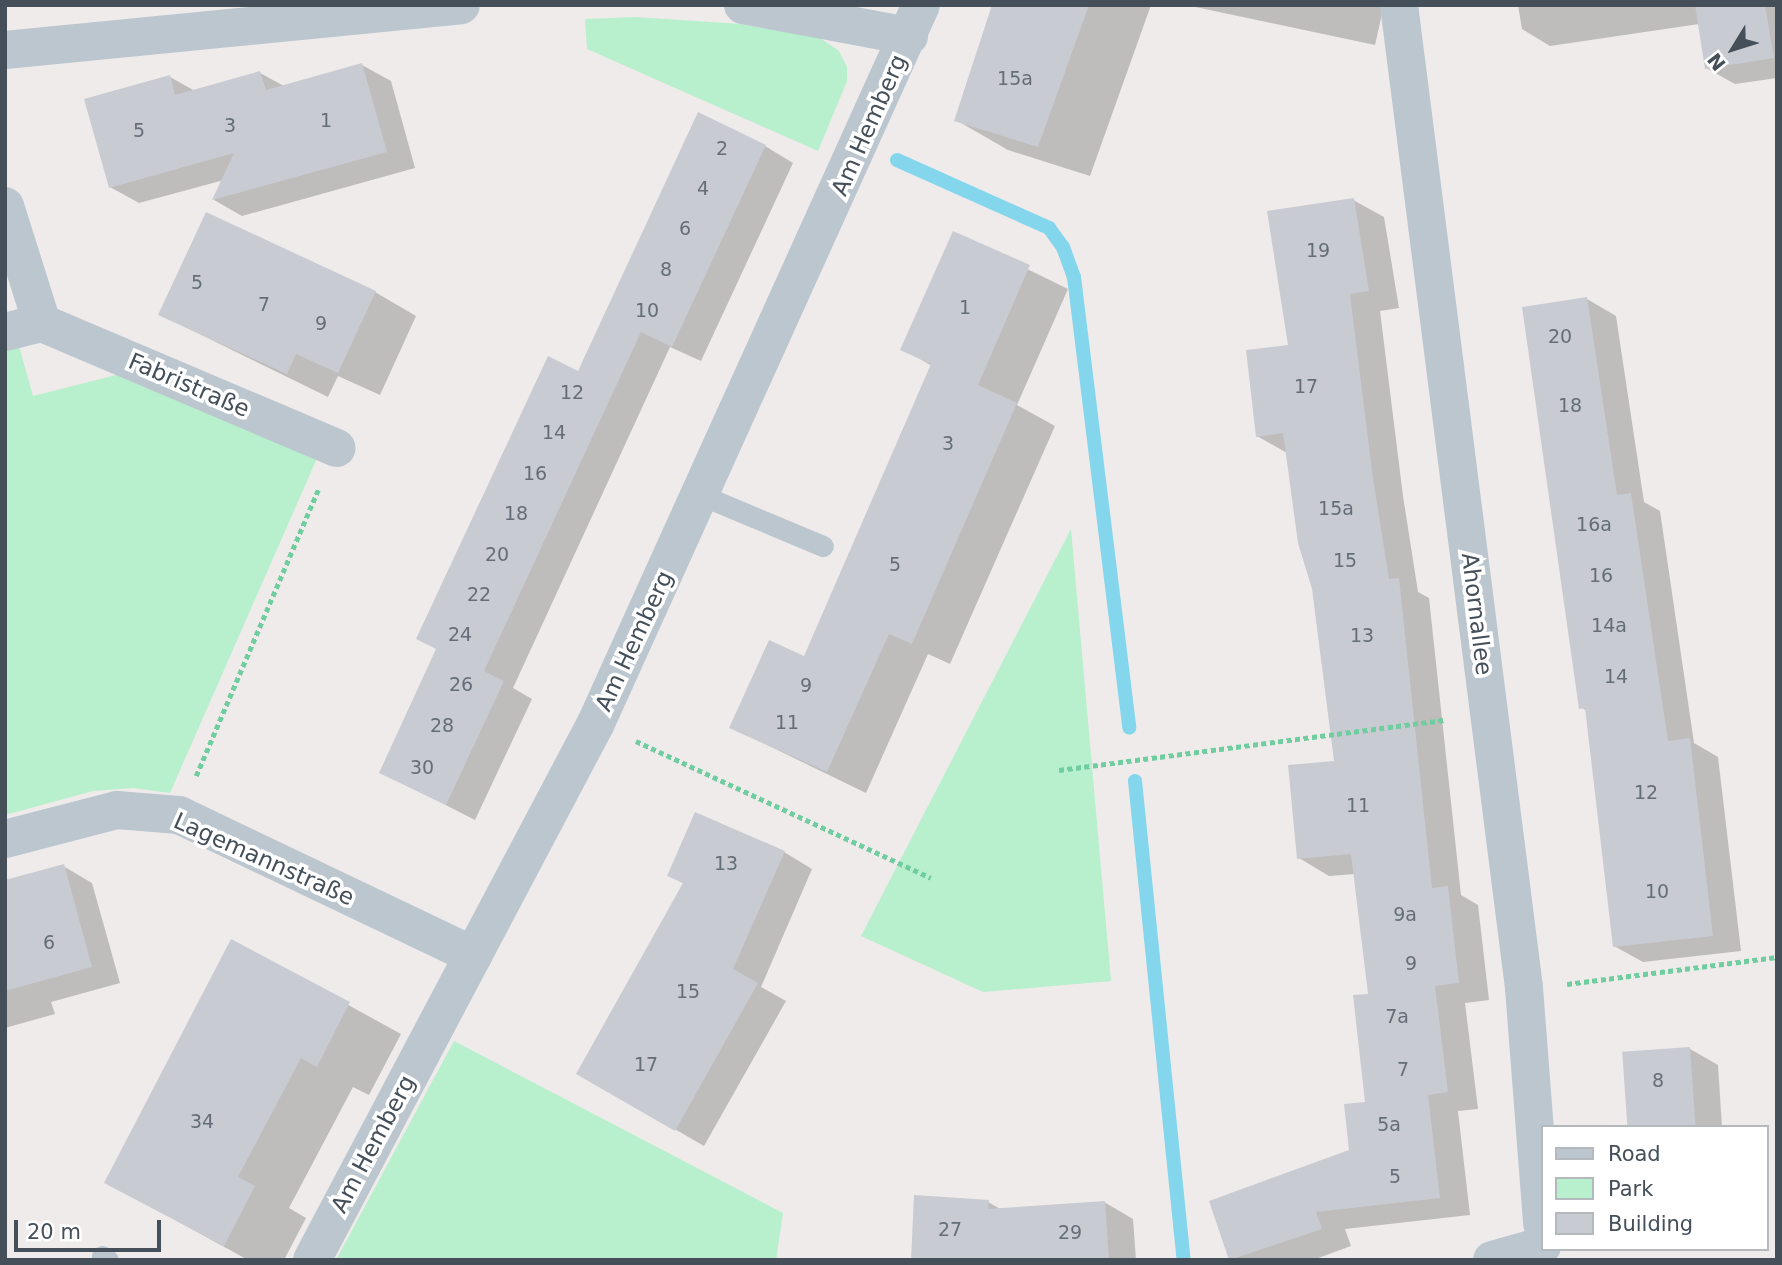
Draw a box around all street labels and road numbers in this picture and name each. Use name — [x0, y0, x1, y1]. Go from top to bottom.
street label: Am Hemberg — [826, 50, 912, 200]
street label: Fabristraße — [124, 347, 254, 423]
street label: Ahornallee — [1456, 551, 1498, 677]
street label: Am Hemberg — [589, 566, 679, 716]
street label: Lagemannstraße — [170, 807, 358, 911]
street label: Am Hemberg — [325, 1071, 421, 1217]

